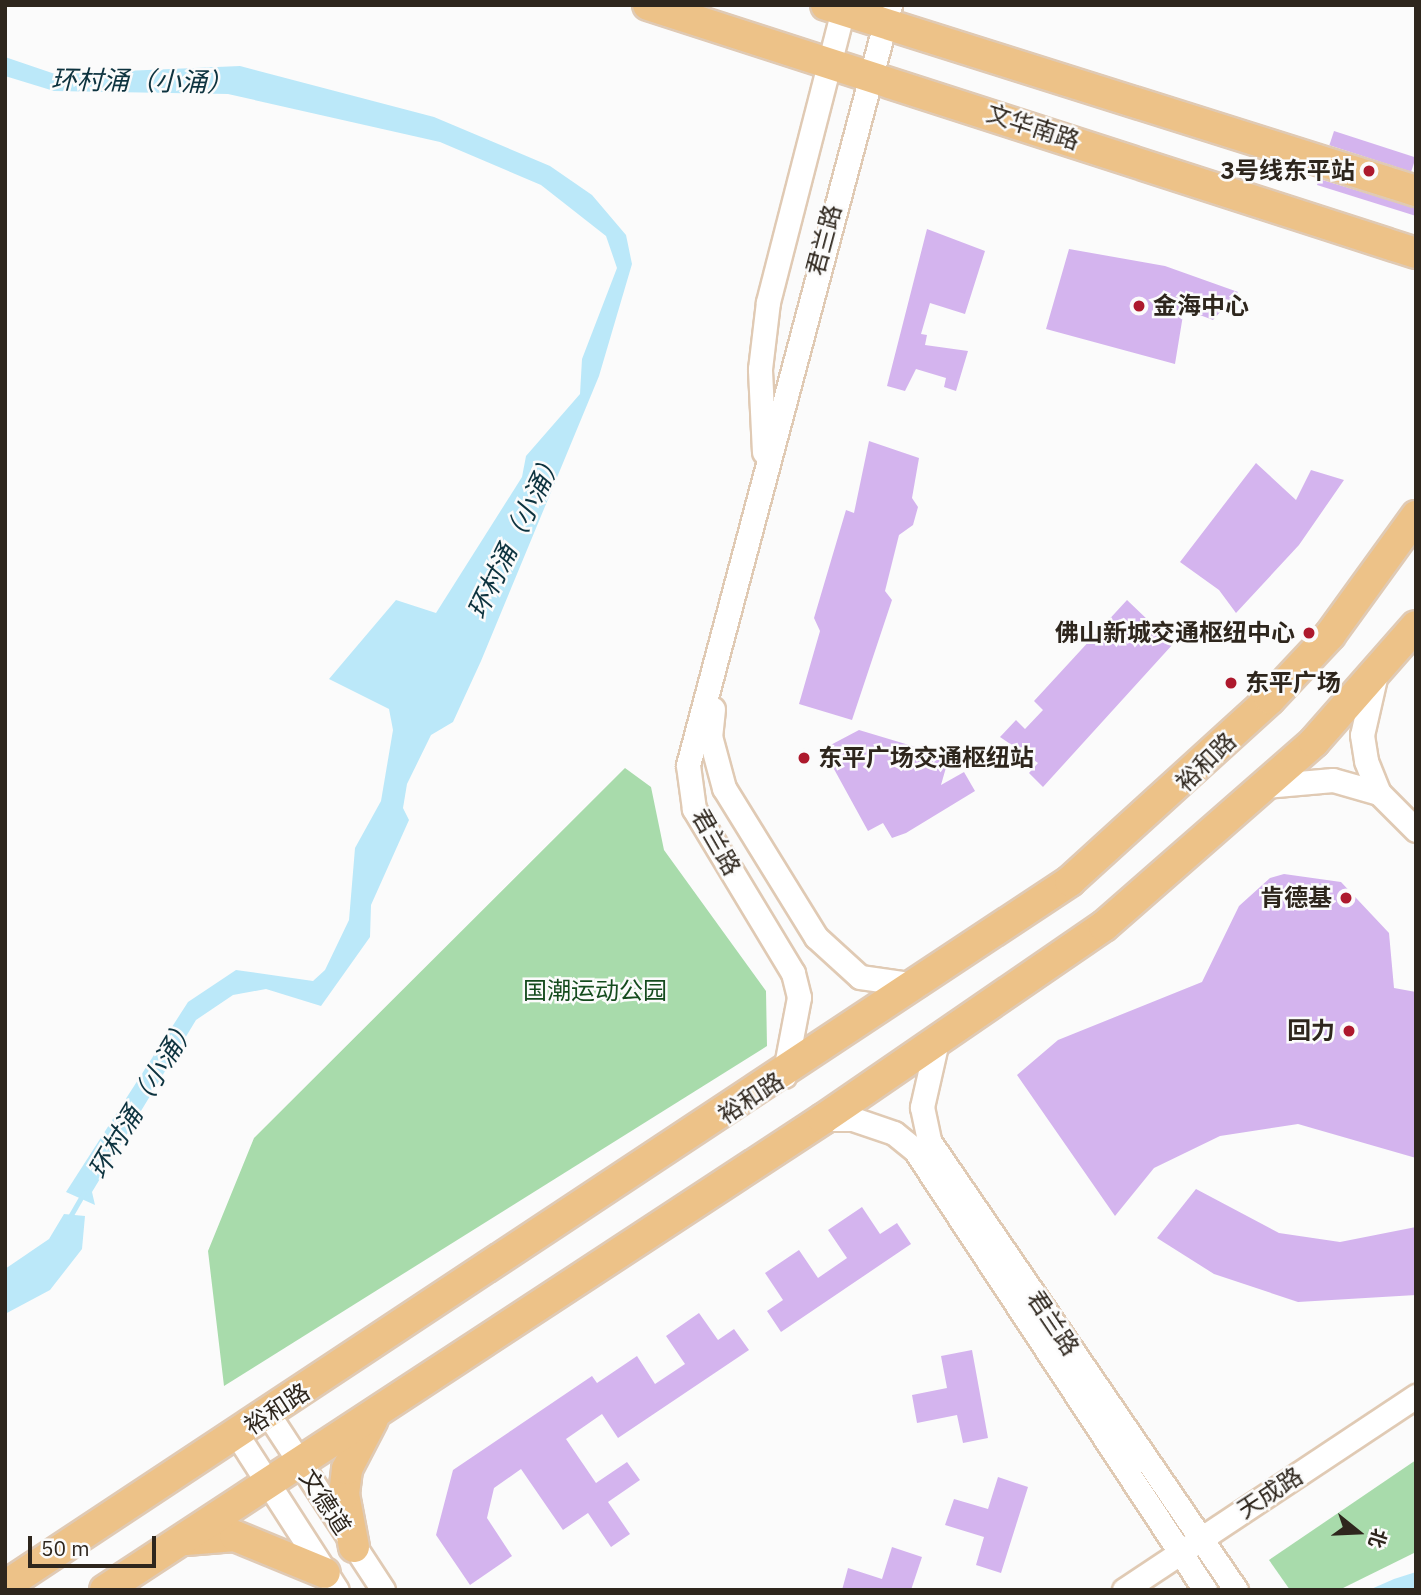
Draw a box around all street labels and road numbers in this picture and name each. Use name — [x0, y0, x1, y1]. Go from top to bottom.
street label: 文华南路 — [983, 98, 1083, 156]
street label: 君兰路 — [801, 201, 847, 279]
street label: 裕和路 — [1170, 727, 1242, 797]
street label: 君兰路 — [686, 804, 746, 880]
street label: 裕和路 — [713, 1066, 789, 1130]
street label: 君兰路 — [1021, 1285, 1085, 1361]
street label: 裕和路 — [239, 1377, 315, 1441]
street label: 天成路 — [1232, 1461, 1308, 1525]
street label: 文德道 — [293, 1464, 357, 1540]

